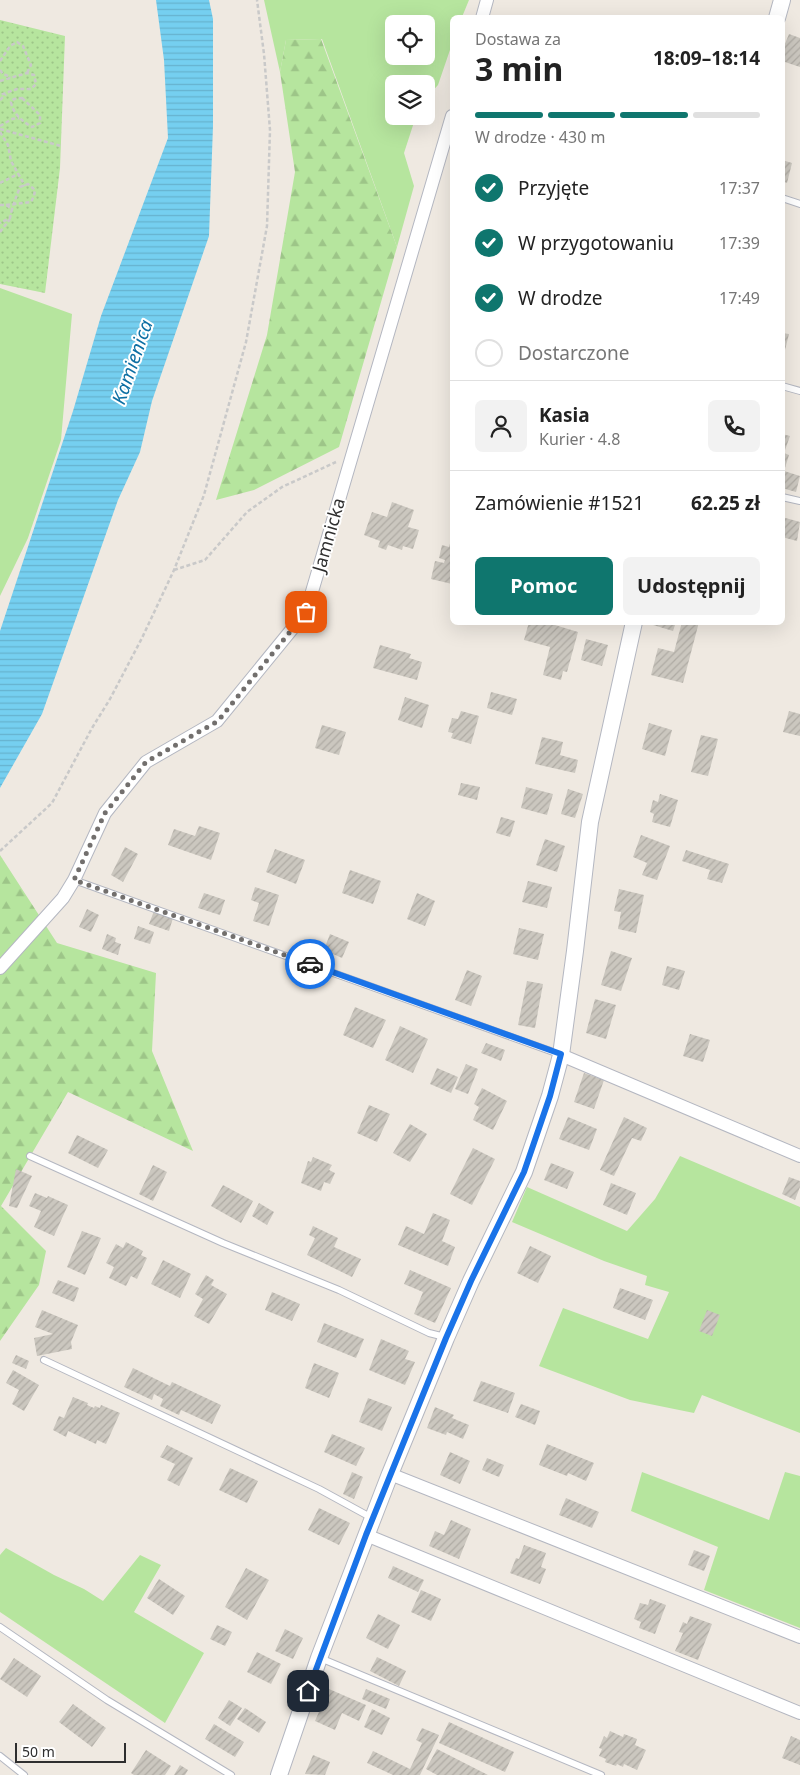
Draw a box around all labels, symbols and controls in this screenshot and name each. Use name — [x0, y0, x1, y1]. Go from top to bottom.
map controls — [385, 15, 435, 125]
button: locate — [385, 15, 435, 65]
text: Dostawa za — [475, 28, 561, 50]
text: 18:09–18:14 — [653, 45, 760, 71]
text: 3 min — [475, 47, 563, 90]
button: layers — [385, 75, 435, 125]
text: W drodze · 430 m — [475, 126, 605, 148]
icon: check — [475, 174, 503, 202]
text: Przyjęte — [518, 175, 589, 201]
text: 17:37 — [719, 177, 760, 199]
icon: check — [475, 229, 503, 257]
text: W przygotowaniu — [518, 230, 674, 256]
text: 17:39 — [719, 232, 760, 254]
icon: check — [475, 284, 503, 312]
text: W drodze — [518, 285, 603, 311]
text: 17:49 — [719, 287, 760, 309]
water label: Kamienica — [105, 316, 159, 408]
text: Dostarczone — [518, 340, 629, 366]
button: person — [475, 400, 527, 452]
button: phone — [708, 400, 760, 452]
text: Kasia — [539, 402, 590, 428]
text: Kurier · 4.8 — [539, 428, 620, 450]
text: Zamówienie #1521 — [475, 490, 644, 516]
text: 62.25 zł — [691, 490, 760, 516]
street label: Jamnicka — [305, 495, 350, 576]
button: Pomoc — [475, 557, 613, 615]
button: Udostępnij — [623, 557, 760, 615]
pin — [285, 591, 327, 633]
icon: bag — [292, 598, 320, 626]
courier — [285, 939, 335, 989]
icon: car — [296, 950, 324, 978]
pin — [287, 1670, 329, 1712]
icon: home — [294, 1677, 322, 1705]
scale bar — [15, 1740, 126, 1763]
text: 50 m — [22, 1742, 55, 1761]

